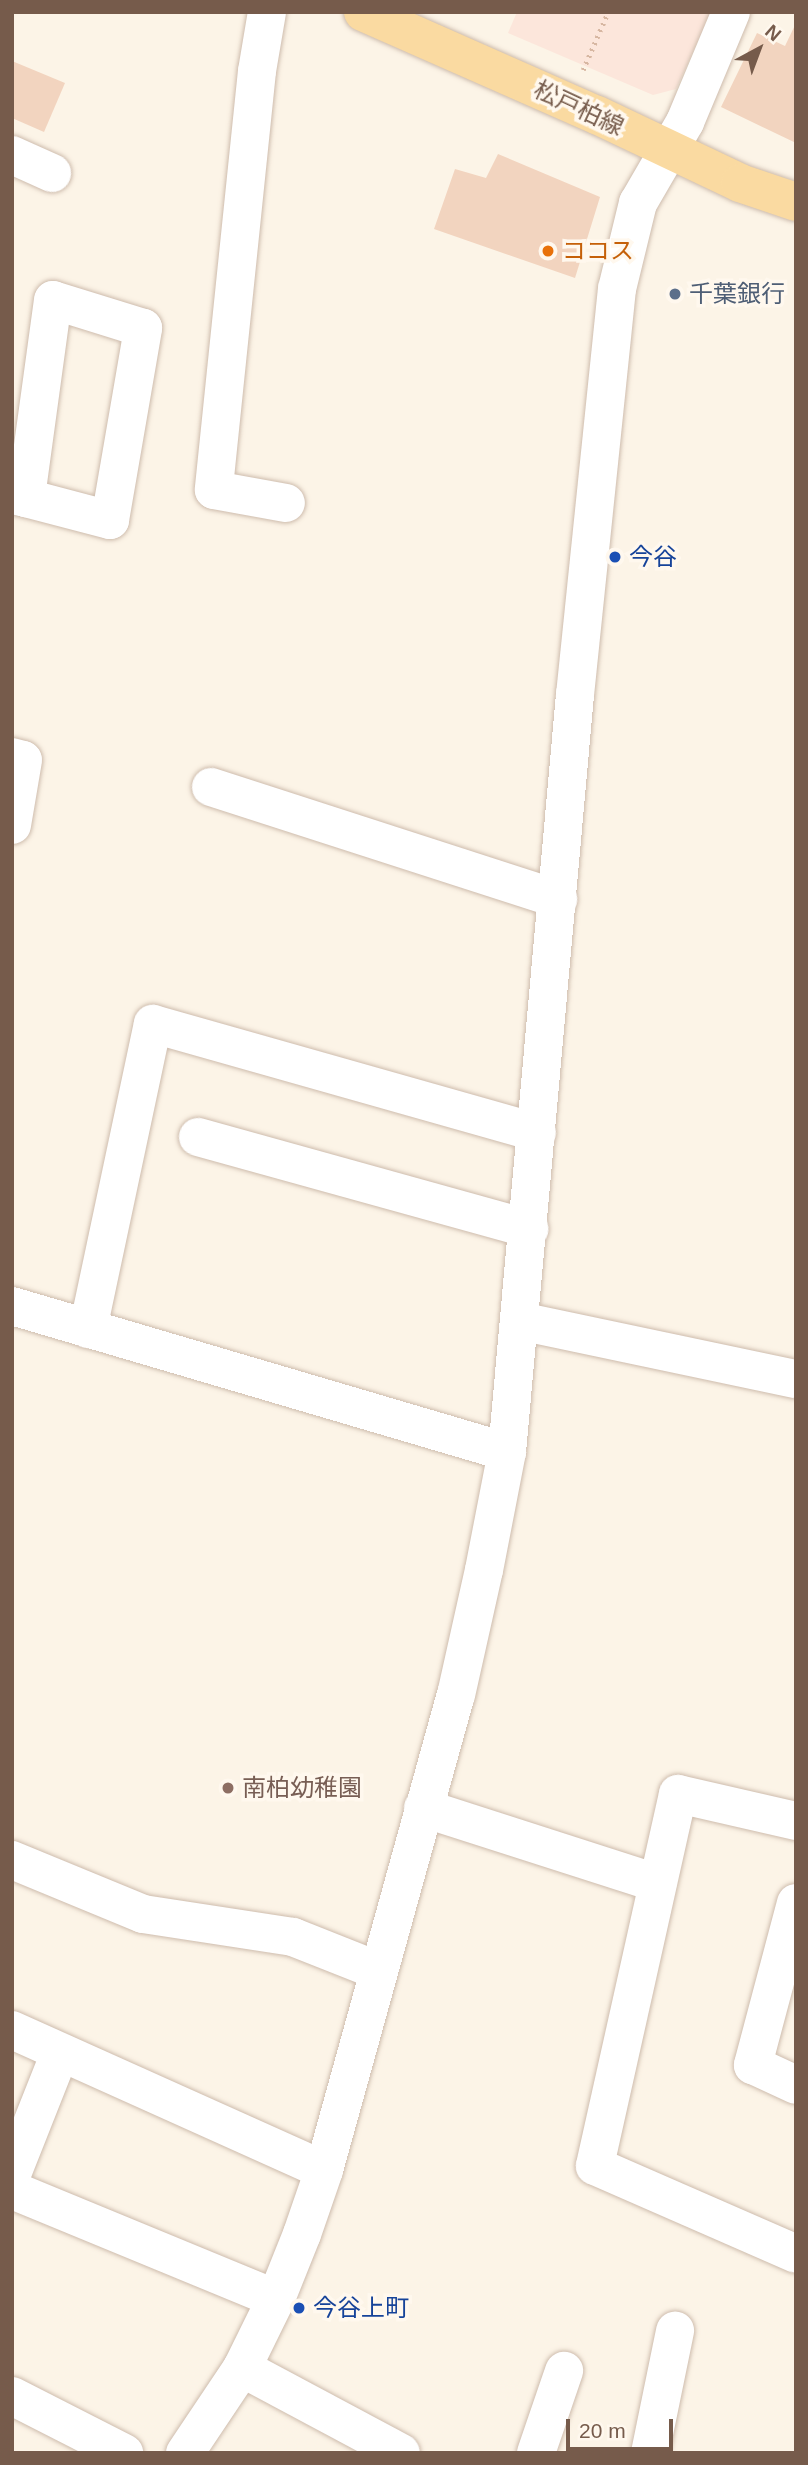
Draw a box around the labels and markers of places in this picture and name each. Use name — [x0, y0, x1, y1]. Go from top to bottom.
place label: ココス — [562, 237, 634, 265]
marker: ココス — [540, 243, 556, 259]
place label: 千葉銀行 — [689, 280, 785, 308]
marker: 千葉銀行 — [667, 286, 683, 302]
place label: 今谷 — [629, 543, 677, 571]
marker: 今谷 — [607, 549, 623, 565]
place label: 南柏幼稚園 — [242, 1774, 362, 1802]
marker: 南柏幼稚園 — [220, 1780, 236, 1796]
place label: 今谷上町 — [313, 2294, 409, 2322]
marker: 今谷上町 — [291, 2300, 307, 2316]

